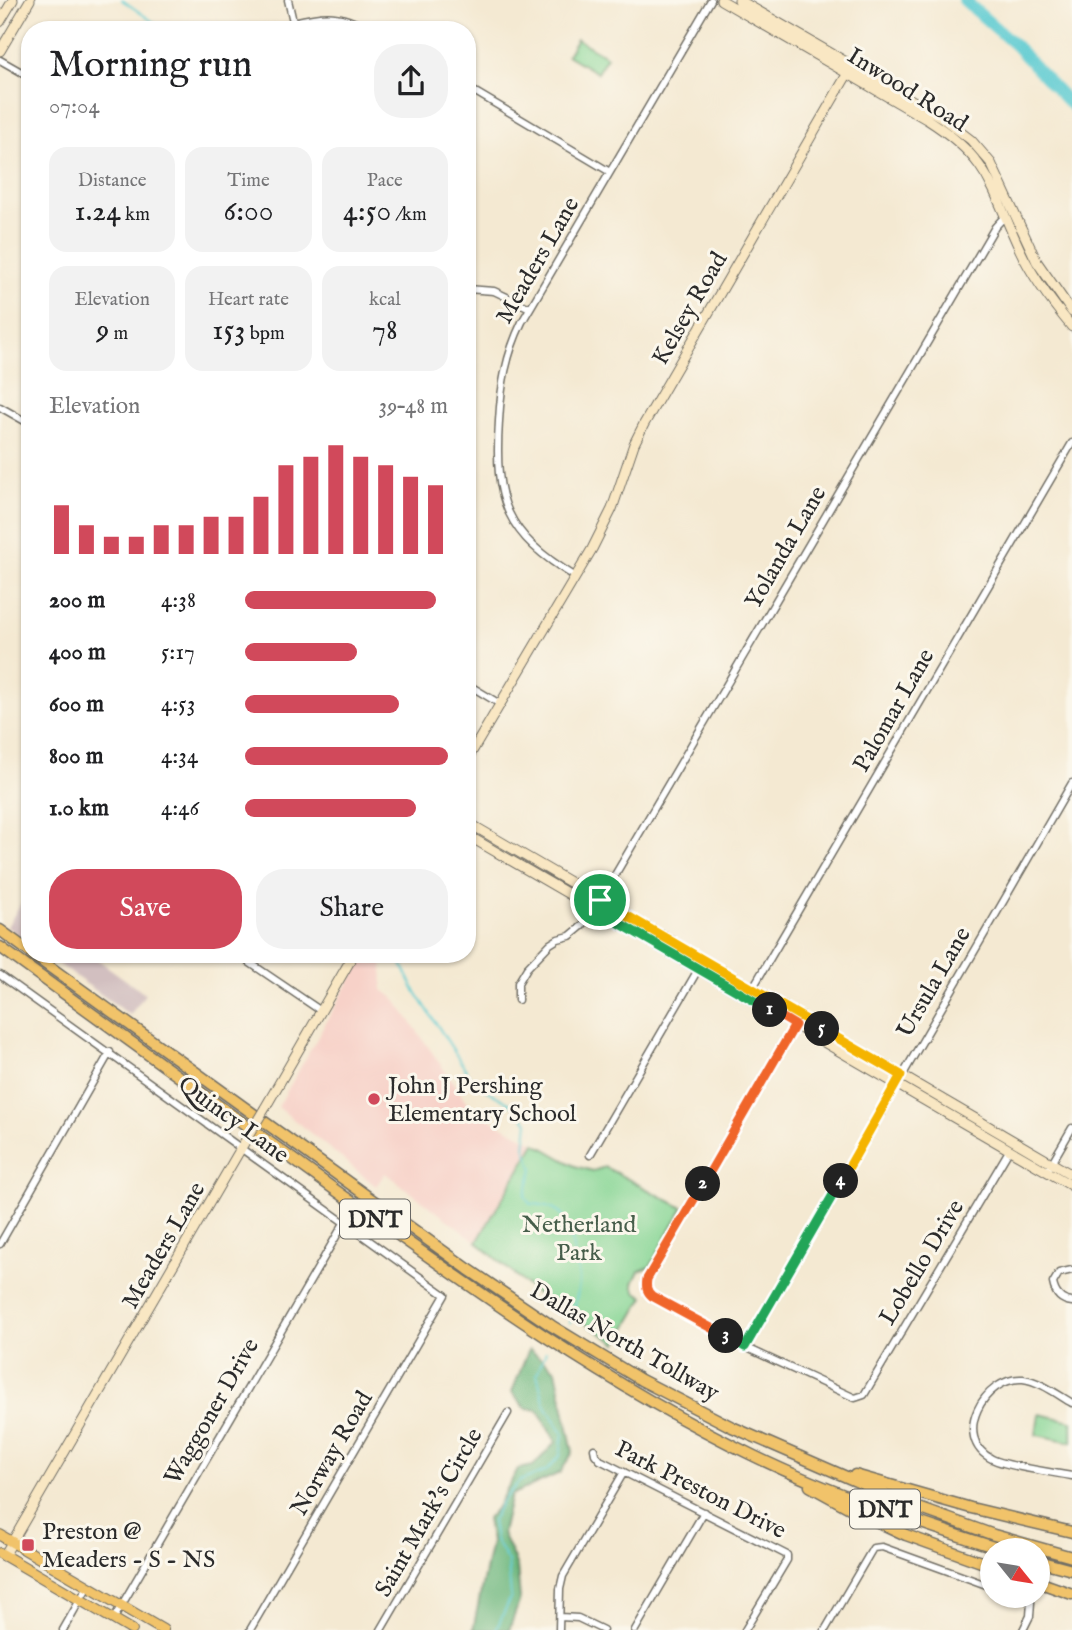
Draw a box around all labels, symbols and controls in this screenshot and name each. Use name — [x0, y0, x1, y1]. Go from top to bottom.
street label: Inwood Road — [841, 41, 974, 140]
text: Morning run — [49, 42, 252, 90]
button: share — [374, 44, 448, 118]
text: 07:04 — [49, 92, 100, 121]
text: Distance — [78, 169, 147, 193]
text: Time — [227, 169, 270, 193]
text: Pace — [367, 169, 403, 193]
street label: Meaders Lane — [490, 192, 587, 330]
text: 1.24 — [74, 193, 121, 231]
text: 6:00 — [223, 193, 274, 231]
text: 4:50 — [343, 193, 391, 231]
text: km — [121, 203, 150, 227]
text: /km — [391, 203, 427, 227]
street label: Kelsey Road — [645, 246, 735, 371]
text: Elevation — [74, 288, 150, 312]
text: Heart rate — [208, 288, 289, 312]
text: kcal — [369, 288, 401, 312]
text: 9 — [96, 312, 109, 350]
text: 153 — [212, 312, 246, 350]
text: 78 — [372, 312, 398, 350]
text: m — [109, 322, 128, 346]
text: bpm — [246, 322, 285, 346]
text: Elevation — [49, 392, 140, 421]
text: 39–48 m — [379, 392, 448, 421]
street label: Yolanda Lane — [739, 481, 834, 615]
text: 200 m — [49, 586, 105, 615]
text: 4:38 — [161, 586, 196, 615]
text: 400 m — [49, 638, 106, 667]
text: 5:17 — [161, 638, 195, 667]
street label: Palomar Lane — [846, 643, 942, 778]
text: 600 m — [49, 690, 104, 719]
text: 4:53 — [161, 690, 195, 719]
text: 800 m — [49, 742, 103, 771]
text: 4:34 — [161, 742, 198, 771]
text: 1.0 km — [49, 794, 109, 823]
text: 4:46 — [161, 794, 199, 823]
button: Save — [49, 869, 242, 949]
button: Share — [256, 869, 448, 949]
pin — [570, 870, 630, 930]
icon: arrive — [581, 881, 619, 919]
street label: Ursula Lane — [890, 922, 978, 1044]
pin: 1 — [752, 992, 788, 1028]
text: 1 — [766, 997, 773, 1021]
pin: 5 — [804, 1012, 840, 1046]
text: 5 — [818, 1016, 825, 1040]
street label: Quincy Lane — [171, 1069, 295, 1171]
place label: John J Pershing Elementary School — [385, 1071, 577, 1130]
marker: John J Pershing Elementary School — [366, 1091, 382, 1107]
pin: 4 — [824, 1164, 858, 1198]
pin: 2 — [686, 1166, 720, 1202]
text: 4 — [836, 1168, 845, 1192]
text: 2 — [698, 1171, 707, 1195]
street label: Meaders Lane — [116, 1177, 213, 1315]
street label: Lobello Drive — [873, 1194, 972, 1331]
road number: DNT — [340, 1200, 410, 1238]
park label: Netherland Park — [522, 1210, 636, 1269]
street label: Dallas North Tollway — [524, 1276, 725, 1409]
pin: 3 — [708, 1318, 744, 1354]
text: 3 — [722, 1323, 729, 1347]
street label: Waggoner Drive — [158, 1333, 267, 1491]
street label: Norway Road — [284, 1386, 381, 1522]
street label: Saint Mark's Circle — [368, 1423, 490, 1603]
street label: Park Preston Drive — [610, 1434, 791, 1547]
road number: DNT — [850, 1490, 920, 1528]
place label: Preston @ Meaders - S - NS — [42, 1517, 215, 1576]
marker: Preston @ Meaders - S - NS — [20, 1537, 36, 1553]
north arrow — [980, 1538, 1050, 1608]
map controls — [980, 1538, 1050, 1608]

